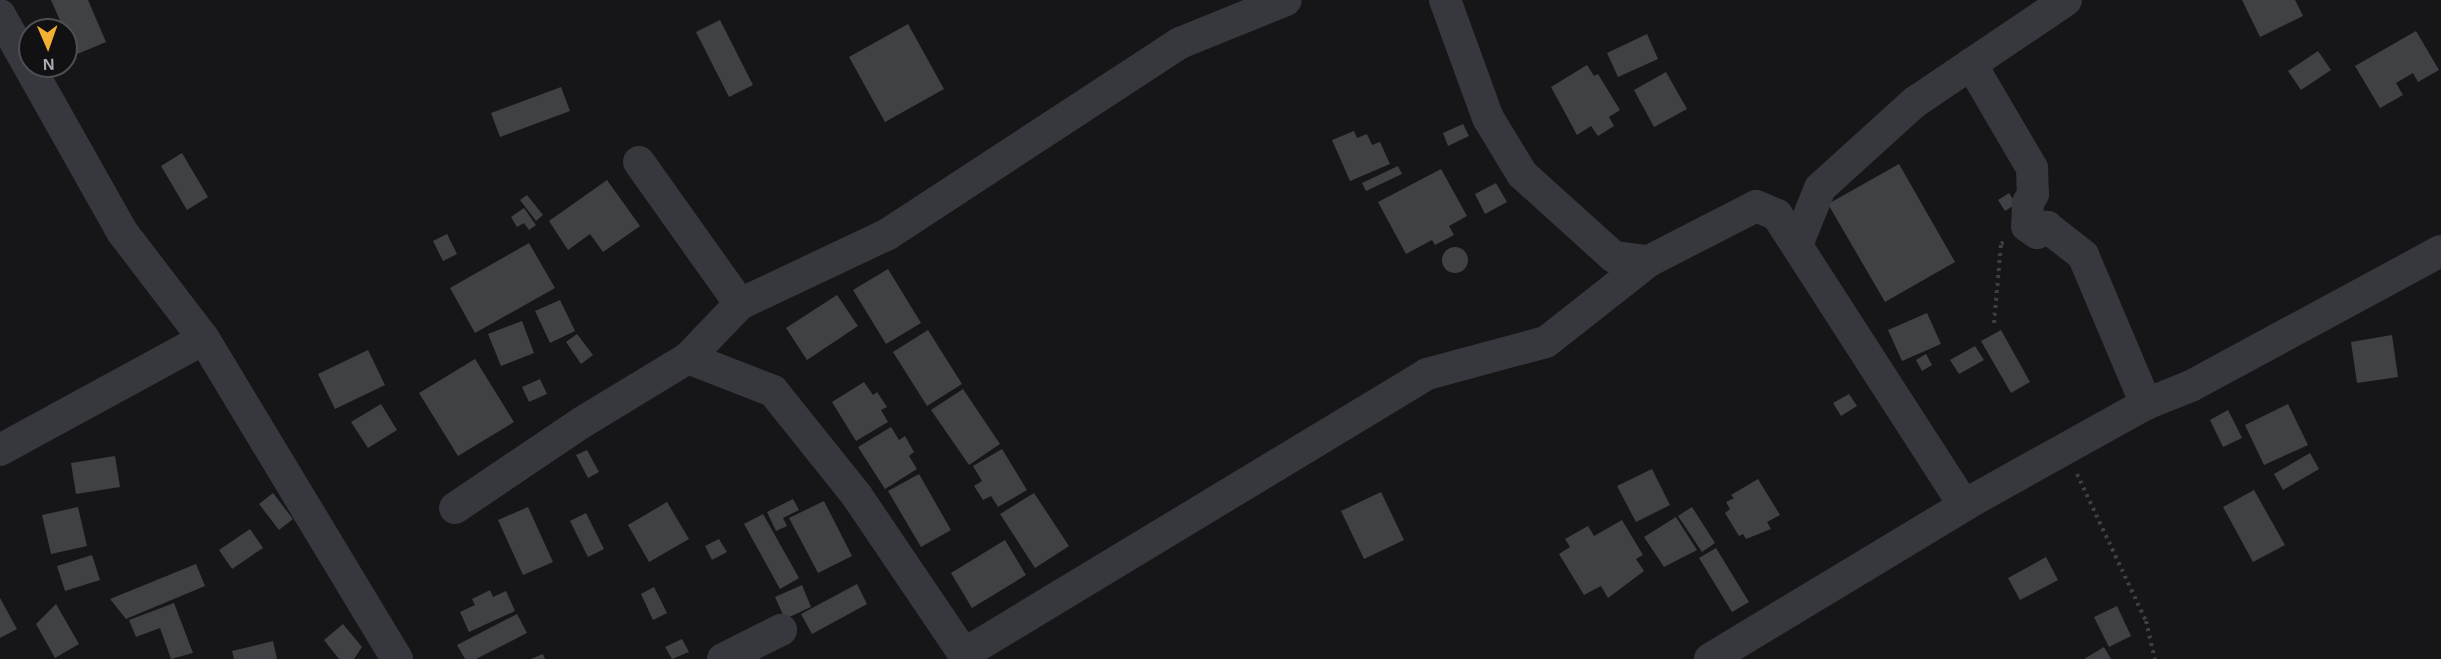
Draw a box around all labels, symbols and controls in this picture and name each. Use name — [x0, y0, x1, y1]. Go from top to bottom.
north arrow — [18, 18, 78, 78]
text: N — [43, 56, 55, 73]

